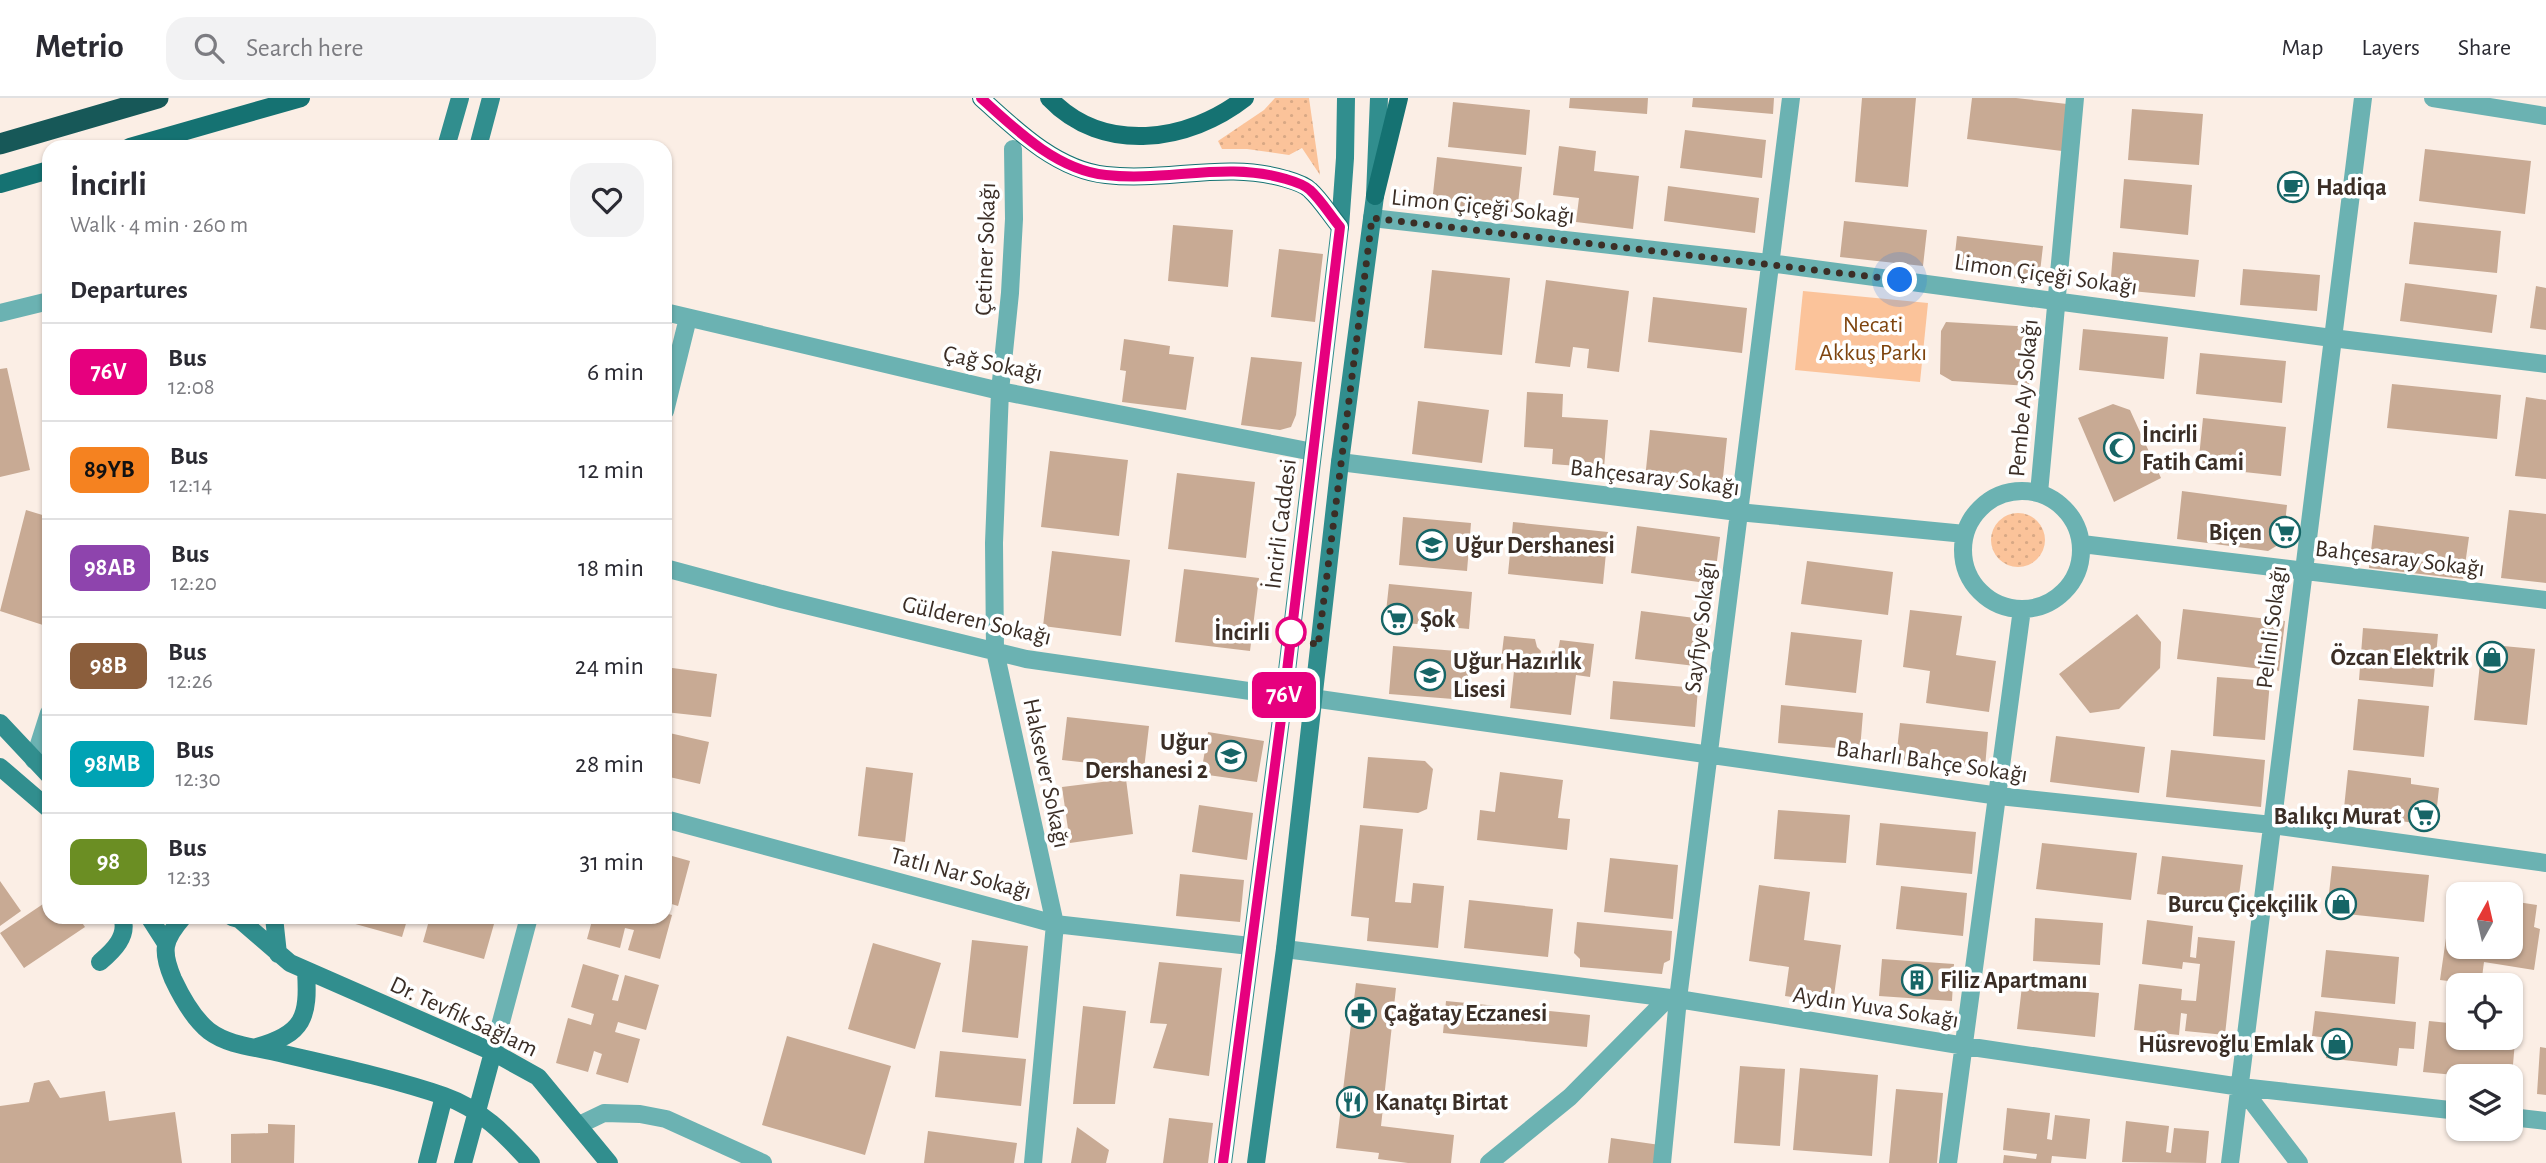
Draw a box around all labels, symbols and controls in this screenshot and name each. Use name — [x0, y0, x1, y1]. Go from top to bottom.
search box — [166, 17, 656, 80]
icon: search — [190, 29, 228, 67]
text: Metrio — [35, 31, 124, 64]
text: Search here — [246, 35, 363, 61]
text: Map — [2281, 36, 2323, 60]
text: Layers — [2361, 36, 2420, 60]
text: Share — [2458, 36, 2511, 60]
button: heart — [570, 163, 644, 237]
text: İncirli — [70, 169, 147, 202]
cafe icon: Hadiqa — [2276, 170, 2310, 204]
place label: Hadiqa — [2316, 176, 2387, 200]
street label: Çetiner Sokağı — [972, 182, 1000, 316]
street label: Limon Çiçeği Sokağı — [1390, 185, 1576, 229]
text: Walk · 4 min · 260 m — [70, 214, 248, 237]
street label: Limon Çiçeği Sokağı — [1953, 250, 2139, 300]
your location — [1882, 262, 1917, 297]
text: Departures — [70, 277, 188, 303]
park label: Necati Akkuş Parkı — [1819, 313, 1927, 365]
street label: Pembe Ay Sokağı — [2005, 318, 2043, 478]
street label: Çağ Sokağı — [941, 342, 1045, 386]
text: Bus — [168, 345, 207, 371]
text: 6 min — [587, 359, 644, 385]
text: 76V — [90, 360, 127, 384]
text: 12:08 — [168, 376, 215, 399]
place label: İncirli Fatih Cami — [2142, 420, 2244, 475]
mosque icon: İncirli Fatih Cami — [2102, 431, 2136, 465]
text: Bus — [170, 443, 208, 469]
street label: Bahçesaray Sokağı — [1569, 456, 1741, 500]
text: 12 min — [578, 457, 644, 483]
street label: İncirli Caddesi — [1260, 457, 1301, 591]
text: 89YB — [84, 458, 135, 482]
text: 12:14 — [170, 474, 212, 497]
supermarket icon: Biçen — [2268, 515, 2302, 549]
place label: Biçen — [2209, 521, 2262, 545]
school or university icon: Uğur Dershanesi — [1415, 528, 1449, 562]
place label: Uğur Dershanesi — [1455, 534, 1615, 558]
street label: Bahçesaray Sokağı — [2314, 537, 2486, 581]
text: Bus — [171, 541, 209, 567]
text: 18 min — [578, 555, 644, 581]
text: 98AB — [84, 556, 136, 580]
street label: Sayfiye Sokağı — [1681, 560, 1721, 694]
street label: Pelinli Sokağı — [2253, 564, 2291, 690]
text: 12:20 — [171, 572, 217, 595]
street label: Gülderen Sokağı — [900, 592, 1054, 650]
supermarket icon: Şok — [1380, 602, 1414, 636]
place label: Şok — [1420, 608, 1455, 632]
marker: İncirli — [1276, 617, 1306, 647]
place label: İncirli — [1214, 618, 1270, 645]
text: Bus — [168, 639, 207, 665]
shop icon: Özcan Elektrik — [2475, 640, 2509, 674]
place label: Özcan Elektrik — [2330, 643, 2469, 670]
place label: Uğur Hazırlık Lisesi — [1453, 650, 1582, 702]
text: 24 min — [575, 653, 644, 679]
text: 98B — [90, 654, 127, 678]
school or university icon: Uğur Hazırlık Lisesi — [1413, 658, 1447, 692]
text: 12:26 — [168, 670, 213, 693]
line badge: 76V — [1244, 672, 1324, 718]
text: 76V — [1266, 683, 1302, 707]
street label: Haksever Sokağı — [1018, 696, 1074, 850]
place label: Uğur Dershanesi 2 — [1085, 731, 1209, 783]
text: Bus — [175, 737, 214, 763]
street label: Baharlı Bahçe Sokağı — [1835, 737, 2029, 787]
school or university icon: Uğur Dershanesi 2 — [1214, 739, 1248, 773]
text: 28 min — [575, 751, 644, 777]
text: 98MB — [84, 752, 140, 776]
text: 12:30 — [175, 768, 221, 791]
supermarket icon: Balıkçı Murat — [2407, 799, 2441, 833]
place label: Balıkçı Murat — [2273, 805, 2401, 829]
text: Bus — [168, 835, 207, 861]
street label: Tatlı Nar Sokağı — [888, 844, 1034, 904]
text: 31 min — [580, 849, 644, 875]
text: 98 — [97, 850, 120, 874]
text: 12:33 — [168, 866, 211, 889]
north arrow — [2446, 882, 2524, 959]
map controls — [2446, 882, 2523, 1141]
shop icon: Burcu Çiçekçilik — [2324, 887, 2358, 921]
place label: Burcu Çiçekçilik — [2167, 893, 2318, 917]
building icon: Filiz Apartmanı — [1900, 963, 1934, 997]
place label: Filiz Apartmanı — [1940, 969, 2088, 993]
street label: Dr. Tevfik Sağlam — [386, 972, 541, 1062]
button: locate — [2446, 973, 2523, 1050]
street label: Aydın Yuva Sokağı — [1791, 983, 1960, 1033]
pharmacy icon: Çağatay Eczanesi — [1344, 996, 1378, 1030]
place label: Çağatay Eczanesi — [1384, 1002, 1547, 1026]
shop icon: Hüsrevoğlu Emlak — [2320, 1027, 2354, 1061]
place label: Hüsrevoğlu Emlak — [2138, 1033, 2314, 1057]
button: layers — [2446, 1064, 2523, 1141]
restaurant icon: Kanatçı Birtat — [1335, 1085, 1369, 1119]
place label: Kanatçı Birtat — [1375, 1091, 1508, 1115]

